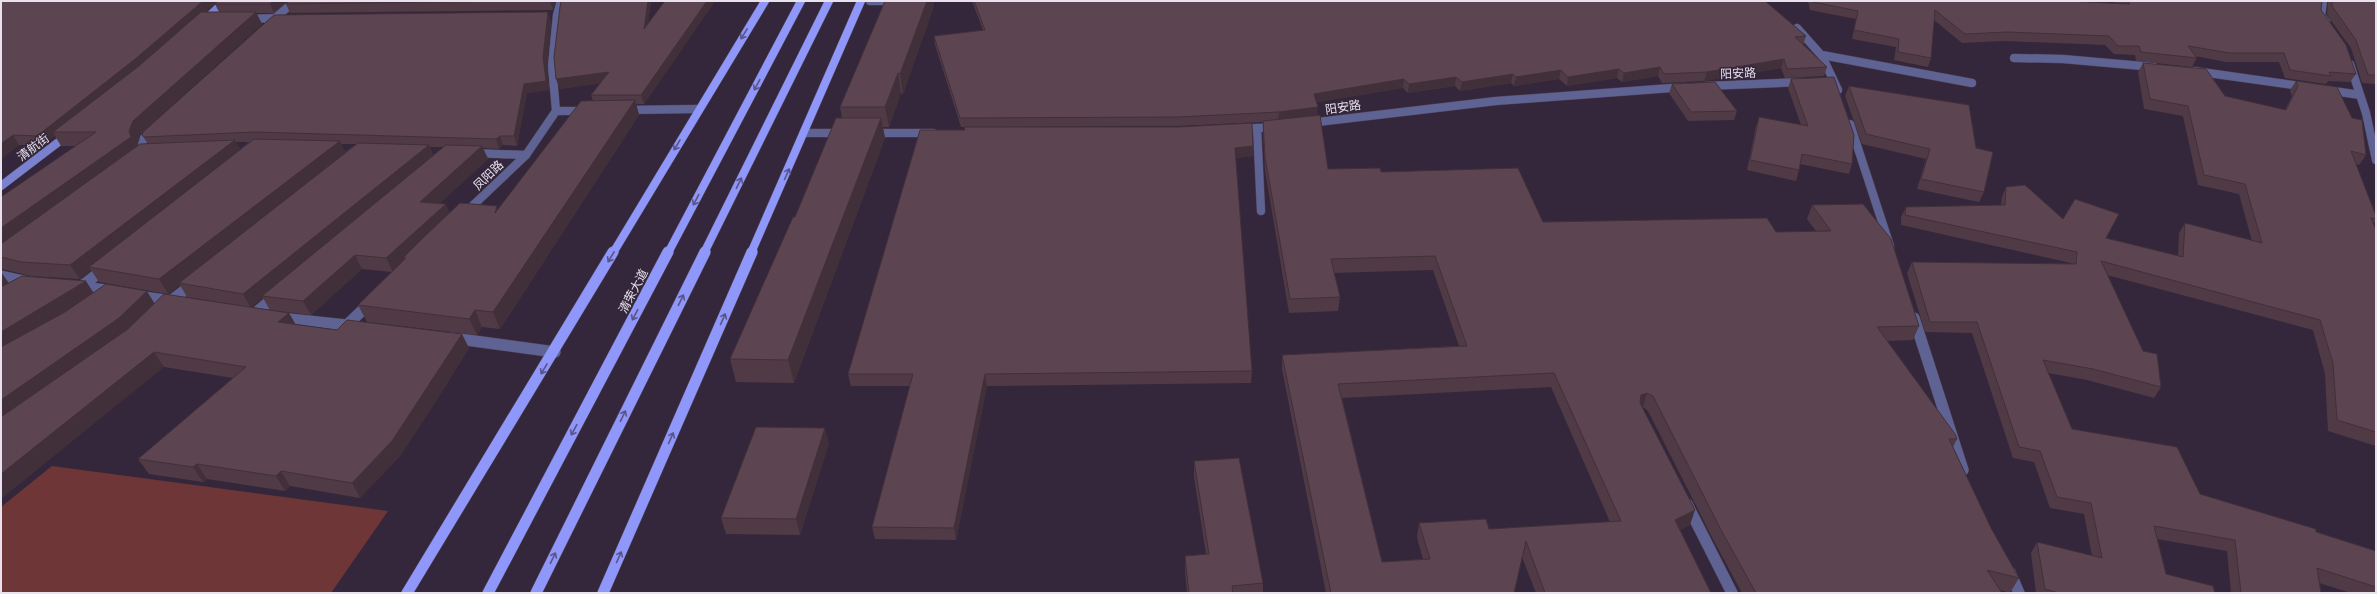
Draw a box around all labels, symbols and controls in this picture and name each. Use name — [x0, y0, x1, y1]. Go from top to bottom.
one-way arrow — [740, 28, 748, 40]
street label: 阳安路 — [1720, 65, 1756, 81]
one-way arrow — [753, 79, 760, 91]
street label: 阳安路 — [1324, 97, 1362, 117]
street label: 清航街 — [14, 130, 52, 164]
one-way arrow — [672, 139, 680, 151]
street label: 凤阳路 — [470, 157, 506, 193]
one-way arrow — [783, 169, 791, 181]
one-way arrow — [735, 178, 743, 190]
one-way arrow — [692, 194, 699, 206]
one-way arrow — [606, 251, 614, 263]
street label: 清荣大道 — [615, 266, 651, 316]
one-way arrow — [678, 294, 685, 306]
one-way arrow — [631, 309, 639, 321]
one-way arrow — [720, 313, 727, 325]
one-way arrow — [540, 363, 548, 375]
one-way arrow — [620, 411, 627, 423]
one-way arrow — [570, 423, 578, 435]
one-way arrow — [668, 433, 675, 445]
one-way arrow — [550, 552, 557, 564]
one-way arrow — [616, 552, 623, 564]

